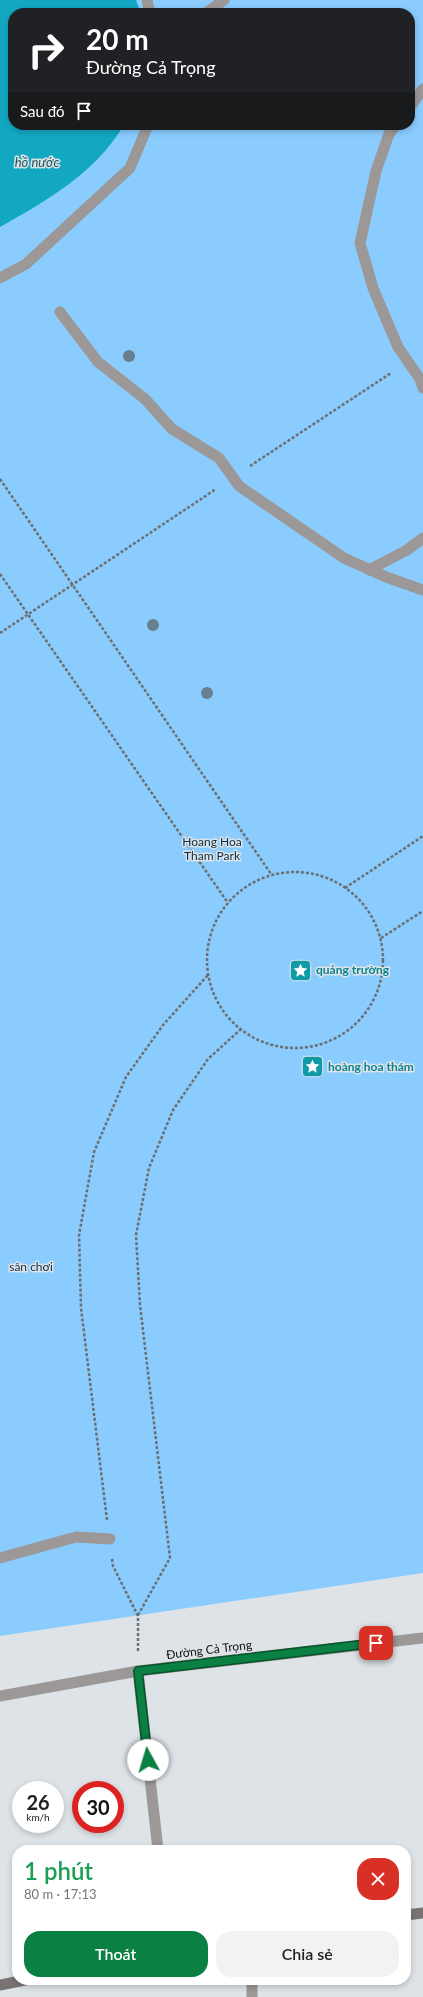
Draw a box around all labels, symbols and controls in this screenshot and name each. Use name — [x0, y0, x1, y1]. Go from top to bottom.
text: 20 m — [86, 22, 149, 56]
icon: right — [20, 24, 72, 76]
text: Đường Cả Trọng — [86, 56, 216, 78]
icon: arrive — [73, 100, 95, 122]
text: Sau đó — [20, 102, 65, 120]
water label: hồ nước — [15, 154, 59, 170]
park label: Hoang Hoa Tham Park — [182, 834, 242, 863]
place icon: quảng trường — [288, 957, 314, 983]
place label: quảng trường — [316, 962, 390, 977]
place icon: hoàng hoa thám — [299, 1054, 325, 1080]
place label: hoàng hoa thám — [328, 1059, 414, 1074]
park label: sân chơi — [9, 1259, 53, 1274]
pin — [359, 1626, 393, 1660]
icon: arrive — [365, 1632, 387, 1654]
street label: Đường Cả Trọng — [165, 1637, 253, 1662]
position arrow — [127, 1739, 169, 1781]
speed limit sign: 30 — [72, 1781, 124, 1833]
text: 26 — [26, 1790, 50, 1814]
text: km/h — [26, 1811, 50, 1823]
text: 1 phút — [24, 1856, 93, 1885]
button: close — [357, 1858, 399, 1900]
text: 80 m · 17:13 — [24, 1886, 97, 1902]
button: Thoát — [24, 1931, 208, 1977]
button: Chia sẻ — [216, 1931, 399, 1977]

